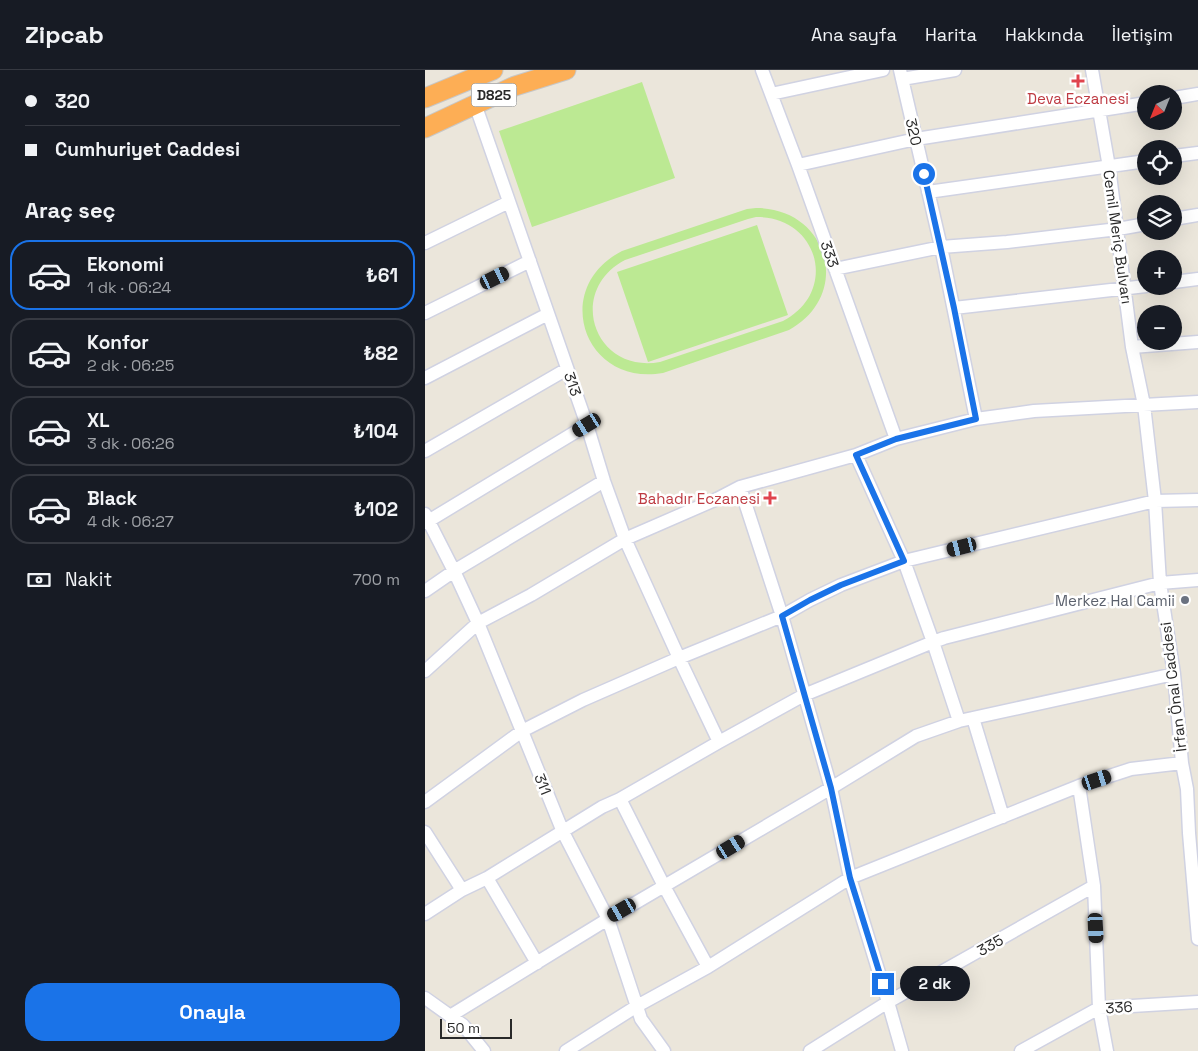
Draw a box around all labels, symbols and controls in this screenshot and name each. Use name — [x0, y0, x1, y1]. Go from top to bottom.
text: Zipcab — [25, 19, 104, 50]
text: Ana sayfa — [811, 23, 897, 46]
text: Harita — [925, 23, 977, 46]
text: Hakkında — [1005, 23, 1084, 46]
text: İletişim — [1112, 23, 1173, 46]
marker: Deva Eczanesi — [1072, 75, 1084, 87]
road number: D825 — [471, 84, 517, 106]
north arrow — [1137, 85, 1183, 130]
map controls — [1137, 85, 1182, 350]
text: 320 — [55, 89, 90, 114]
place label: Deva Eczanesi — [1027, 89, 1129, 108]
street label: 320 — [902, 116, 926, 148]
text: Cumhuriyet Caddesi — [55, 137, 240, 162]
button: locate — [1137, 140, 1182, 185]
route start — [913, 163, 935, 185]
street label: Cemil Meriç Bulvarı — [1099, 169, 1137, 305]
button: layers — [1137, 195, 1182, 240]
text: Araç seç — [25, 196, 116, 224]
street label: 333 — [817, 238, 843, 270]
button: + — [1137, 250, 1182, 295]
text: Ekonomi — [87, 252, 164, 277]
icon: car — [27, 253, 72, 298]
text: ₺61 — [366, 263, 398, 288]
car — [478, 265, 511, 291]
text: 1 dk · 06:24 — [87, 277, 171, 298]
button: − — [1137, 305, 1182, 350]
text: Konfor — [87, 330, 149, 355]
icon: car — [27, 331, 72, 376]
text: ₺82 — [364, 341, 398, 366]
text: 2 dk · 06:25 — [87, 355, 174, 376]
street label: 313 — [560, 369, 586, 399]
text: XL — [87, 408, 110, 433]
icon: car — [27, 409, 72, 454]
car — [570, 411, 603, 439]
text: ₺104 — [353, 419, 398, 444]
text: 3 dk · 06:26 — [87, 433, 174, 454]
text: Black — [87, 486, 137, 511]
icon: car — [27, 487, 72, 532]
place label: Bahadır Eczanesi — [638, 489, 760, 508]
marker: Bahadır Eczanesi — [764, 492, 776, 504]
text: ₺102 — [354, 497, 398, 522]
text: 4 dk · 06:27 — [87, 511, 174, 532]
car — [945, 536, 978, 558]
icon: cash — [25, 566, 53, 594]
text: Nakit — [65, 567, 112, 592]
text: 700 m — [353, 569, 400, 590]
place label: Merkez Hal Camii — [1055, 591, 1175, 610]
marker: Merkez Hal Camii — [1179, 594, 1191, 606]
street label: İrfan Önal Caddesi — [1156, 621, 1190, 753]
car — [1080, 768, 1113, 792]
street label: 311 — [530, 771, 556, 797]
car — [714, 833, 747, 861]
car — [605, 896, 638, 924]
car — [1087, 913, 1104, 943]
street label: 335 — [974, 930, 1006, 960]
callout: 2 dk — [901, 966, 971, 1002]
route end — [872, 973, 894, 995]
text: 2 dk — [919, 973, 951, 994]
button: Onayla — [25, 983, 400, 1041]
street label: 336 — [1105, 997, 1133, 1017]
scale bar — [440, 1016, 513, 1039]
text: 50 m — [447, 1019, 480, 1037]

